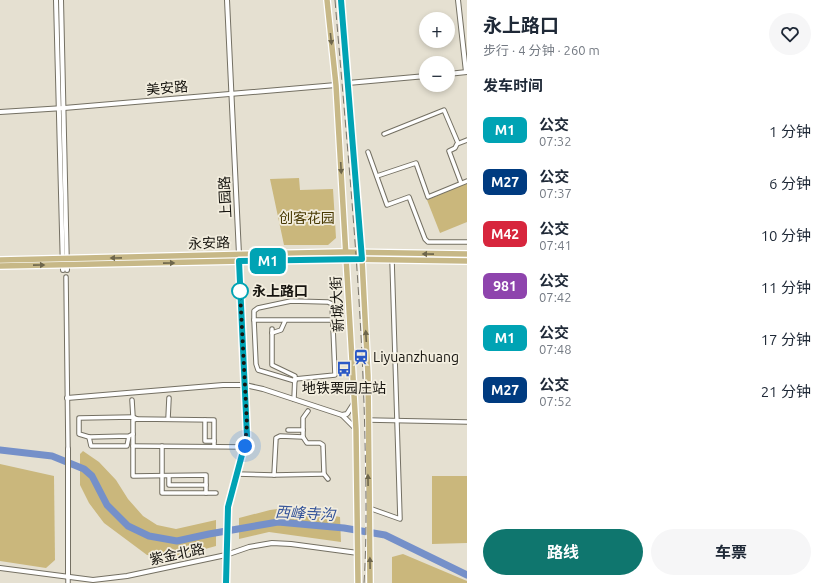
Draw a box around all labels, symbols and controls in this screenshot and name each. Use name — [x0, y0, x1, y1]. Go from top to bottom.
map controls — [419, 12, 455, 92]
button: + — [419, 12, 455, 48]
button: heart — [769, 13, 811, 55]
text: 永上路口 — [483, 14, 559, 36]
one-way arrow — [328, 33, 335, 45]
text: 步行 · 4 分钟 · 260 m — [483, 43, 600, 57]
button: − — [419, 56, 455, 92]
text: 发车时间 — [483, 77, 543, 94]
street label: 美安路 — [145, 78, 189, 98]
text: 公交 — [539, 116, 569, 133]
text: M1 — [495, 122, 515, 138]
text: 1 分钟 — [769, 123, 811, 140]
text: 07:32 — [539, 134, 572, 148]
one-way arrow — [338, 162, 345, 174]
text: 公交 — [539, 168, 569, 185]
text: M27 — [491, 174, 519, 190]
text: 6 分钟 — [769, 175, 811, 192]
street label: 上园路 — [216, 176, 234, 218]
text: 07:37 — [539, 186, 572, 200]
park label: 创客花园 — [279, 210, 335, 226]
text: 公交 — [539, 220, 569, 237]
text: M42 — [491, 226, 519, 242]
text: 10 分钟 — [761, 227, 811, 244]
street label: 永安路 — [188, 234, 230, 252]
text: 07:41 — [539, 238, 572, 252]
line badge: M1 — [250, 248, 286, 274]
one-way arrow — [421, 251, 434, 257]
text: M1 — [258, 253, 278, 269]
one-way arrow — [110, 254, 122, 261]
one-way arrow — [163, 260, 176, 266]
one-way arrow — [33, 262, 45, 269]
text: 公交 — [539, 272, 569, 289]
street label: 新城大街 — [328, 276, 346, 332]
text: 981 — [493, 278, 517, 294]
text: 11 分钟 — [761, 279, 811, 296]
marker: 永上路口 — [231, 282, 249, 300]
place label: 永上路口 — [252, 283, 308, 299]
text: 07:42 — [539, 290, 572, 304]
text: 公交 — [539, 324, 569, 341]
one-way arrow — [362, 330, 369, 342]
text: M1 — [495, 330, 515, 346]
text: 17 分钟 — [761, 331, 811, 348]
text: 07:48 — [539, 342, 572, 356]
station icon: Liyuanzhuang — [352, 348, 370, 366]
place label: Liyuanzhuang — [373, 349, 459, 365]
bus stop icon: 地铁栗园庄站 — [335, 360, 353, 378]
text: 公交 — [539, 376, 569, 393]
place label: 地铁栗园庄站 — [302, 380, 386, 396]
text: M27 — [491, 382, 519, 398]
text: 21 分钟 — [761, 383, 811, 400]
text: 07:52 — [539, 394, 572, 408]
your location — [235, 436, 255, 456]
one-way arrow — [365, 474, 372, 486]
water label: 西峰寺沟 — [275, 503, 337, 523]
button: 路线 — [483, 529, 643, 575]
button: 车票 — [651, 529, 811, 575]
street label: 紫金北路 — [148, 540, 206, 568]
one-way arrow — [367, 556, 373, 569]

